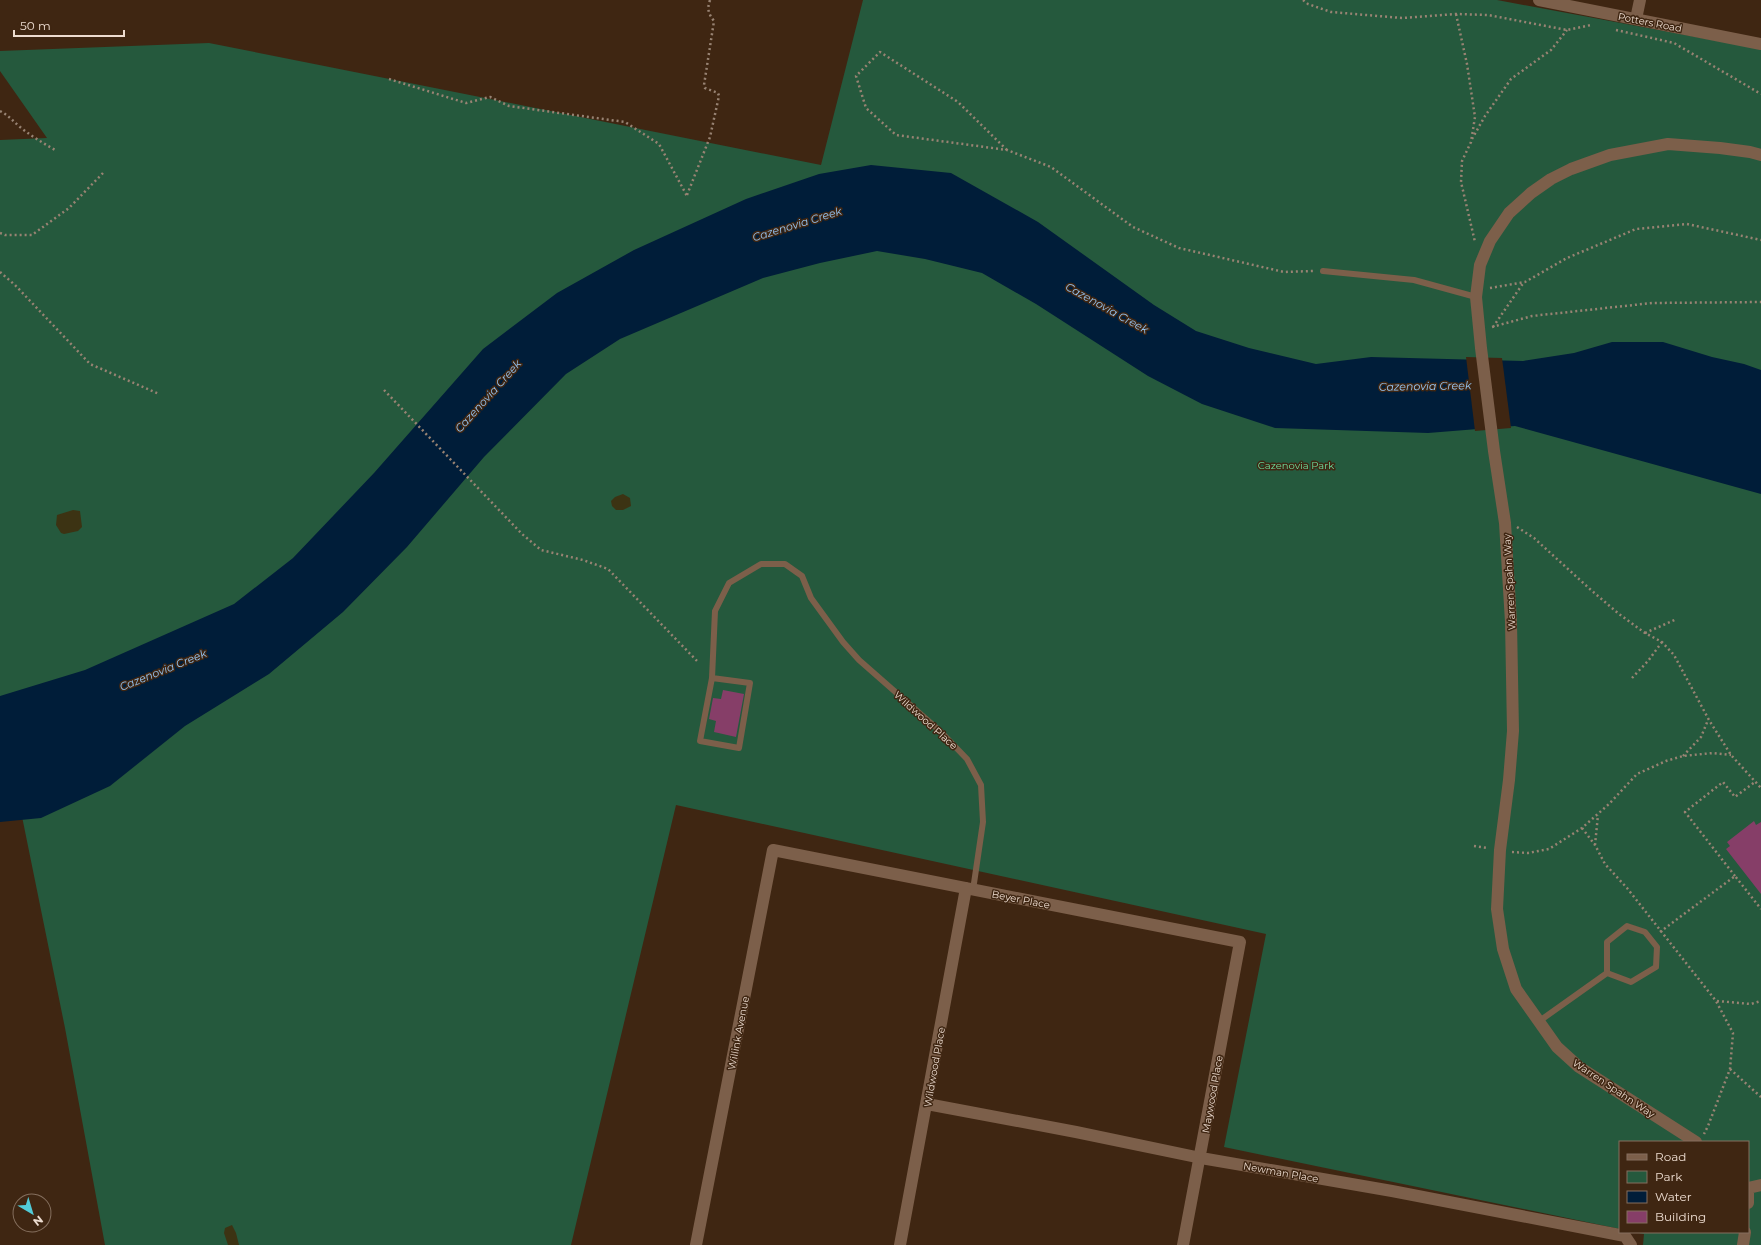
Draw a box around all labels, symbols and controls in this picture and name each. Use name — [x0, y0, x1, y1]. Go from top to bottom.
street label: Potters Road — [1617, 10, 1683, 35]
scale bar — [14, 12, 124, 38]
text: 50 m — [20, 18, 51, 33]
water label: Cazenovia Creek — [751, 204, 844, 244]
water label: Cazenovia Creek — [1063, 279, 1151, 337]
water label: Cazenovia Creek — [452, 357, 525, 435]
water label: Cazenovia Creek — [1379, 378, 1472, 394]
park label: Cazenovia Park — [1258, 459, 1334, 472]
street label: Warren Spahn Way — [1500, 533, 1519, 630]
water label: Cazenovia Creek — [117, 646, 209, 694]
street label: Wildwood Place — [891, 688, 960, 752]
street label: Beyer Place — [991, 887, 1051, 911]
street label: Willink Avenue — [725, 995, 752, 1071]
street label: Wildwood Place — [921, 1026, 948, 1108]
street label: Maywood Place — [1199, 1054, 1226, 1134]
street label: Warren Spahn Way — [1570, 1056, 1658, 1121]
legend — [1619, 1141, 1749, 1233]
text: Road — [1655, 1149, 1686, 1164]
street label: Newman Place — [1242, 1159, 1320, 1186]
text: Park — [1655, 1169, 1683, 1184]
text: Water — [1655, 1189, 1692, 1204]
north arrow — [12, 1193, 52, 1233]
text: Building — [1655, 1209, 1706, 1224]
text: N — [30, 1213, 46, 1229]

